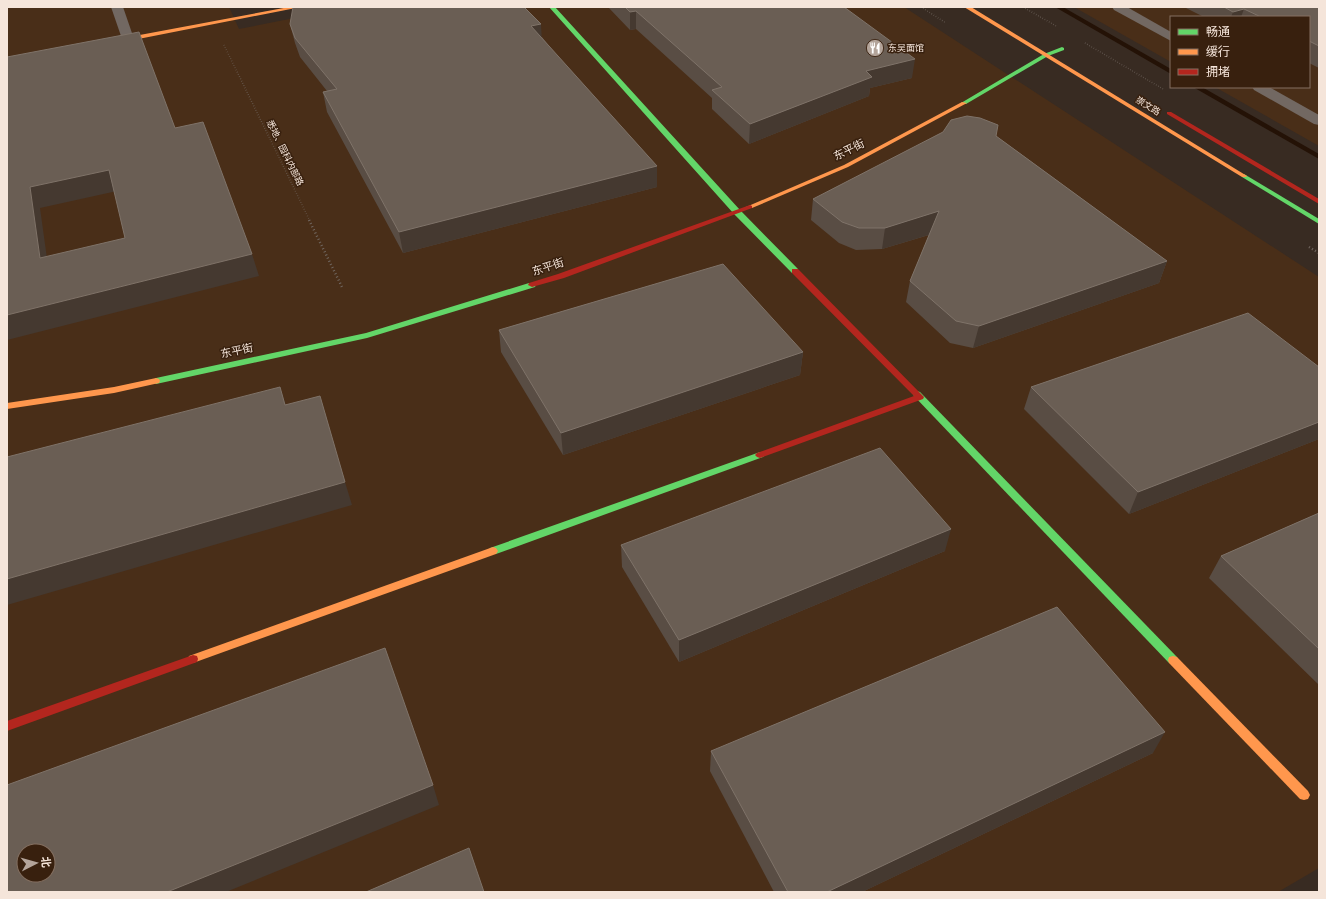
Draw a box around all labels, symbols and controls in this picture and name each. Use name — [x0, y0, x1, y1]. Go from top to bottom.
legend — [1170, 16, 1310, 88]
text: 畅通 — [1206, 25, 1230, 39]
restaurant icon: 东吴面馆 — [865, 38, 885, 58]
place label: 东吴面馆 — [888, 43, 924, 53]
text: 缓行 — [1206, 45, 1230, 59]
text: 拥堵 — [1206, 65, 1230, 79]
street label: 崇文路 — [1134, 95, 1162, 117]
street label: 悉地、园科内部路 — [265, 118, 305, 188]
street label: 东平街 — [831, 137, 867, 163]
street label: 东平街 — [530, 256, 566, 278]
street label: 东平街 — [220, 341, 254, 361]
north arrow — [16, 843, 56, 883]
text: 北 — [38, 856, 52, 868]

